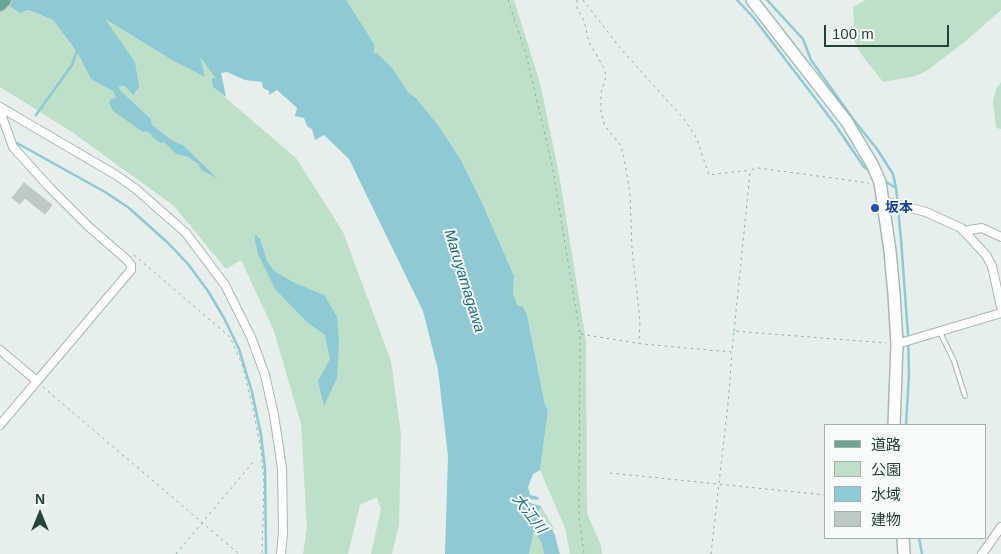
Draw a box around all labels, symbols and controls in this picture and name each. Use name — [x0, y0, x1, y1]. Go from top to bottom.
scale bar — [826, 15, 951, 47]
text: 100 m — [832, 25, 874, 42]
place label: 坂本 — [885, 200, 913, 216]
marker: 坂本 — [869, 202, 881, 214]
water label: Maruyamagawa — [440, 227, 488, 335]
legend — [824, 424, 986, 539]
text: 道路 — [871, 436, 901, 453]
text: 公園 — [871, 461, 901, 478]
text: 水域 — [871, 486, 901, 503]
north arrow — [15, 489, 65, 539]
text: N — [35, 491, 45, 507]
water label: 大江川 — [508, 491, 550, 537]
text: 建物 — [871, 511, 901, 528]

